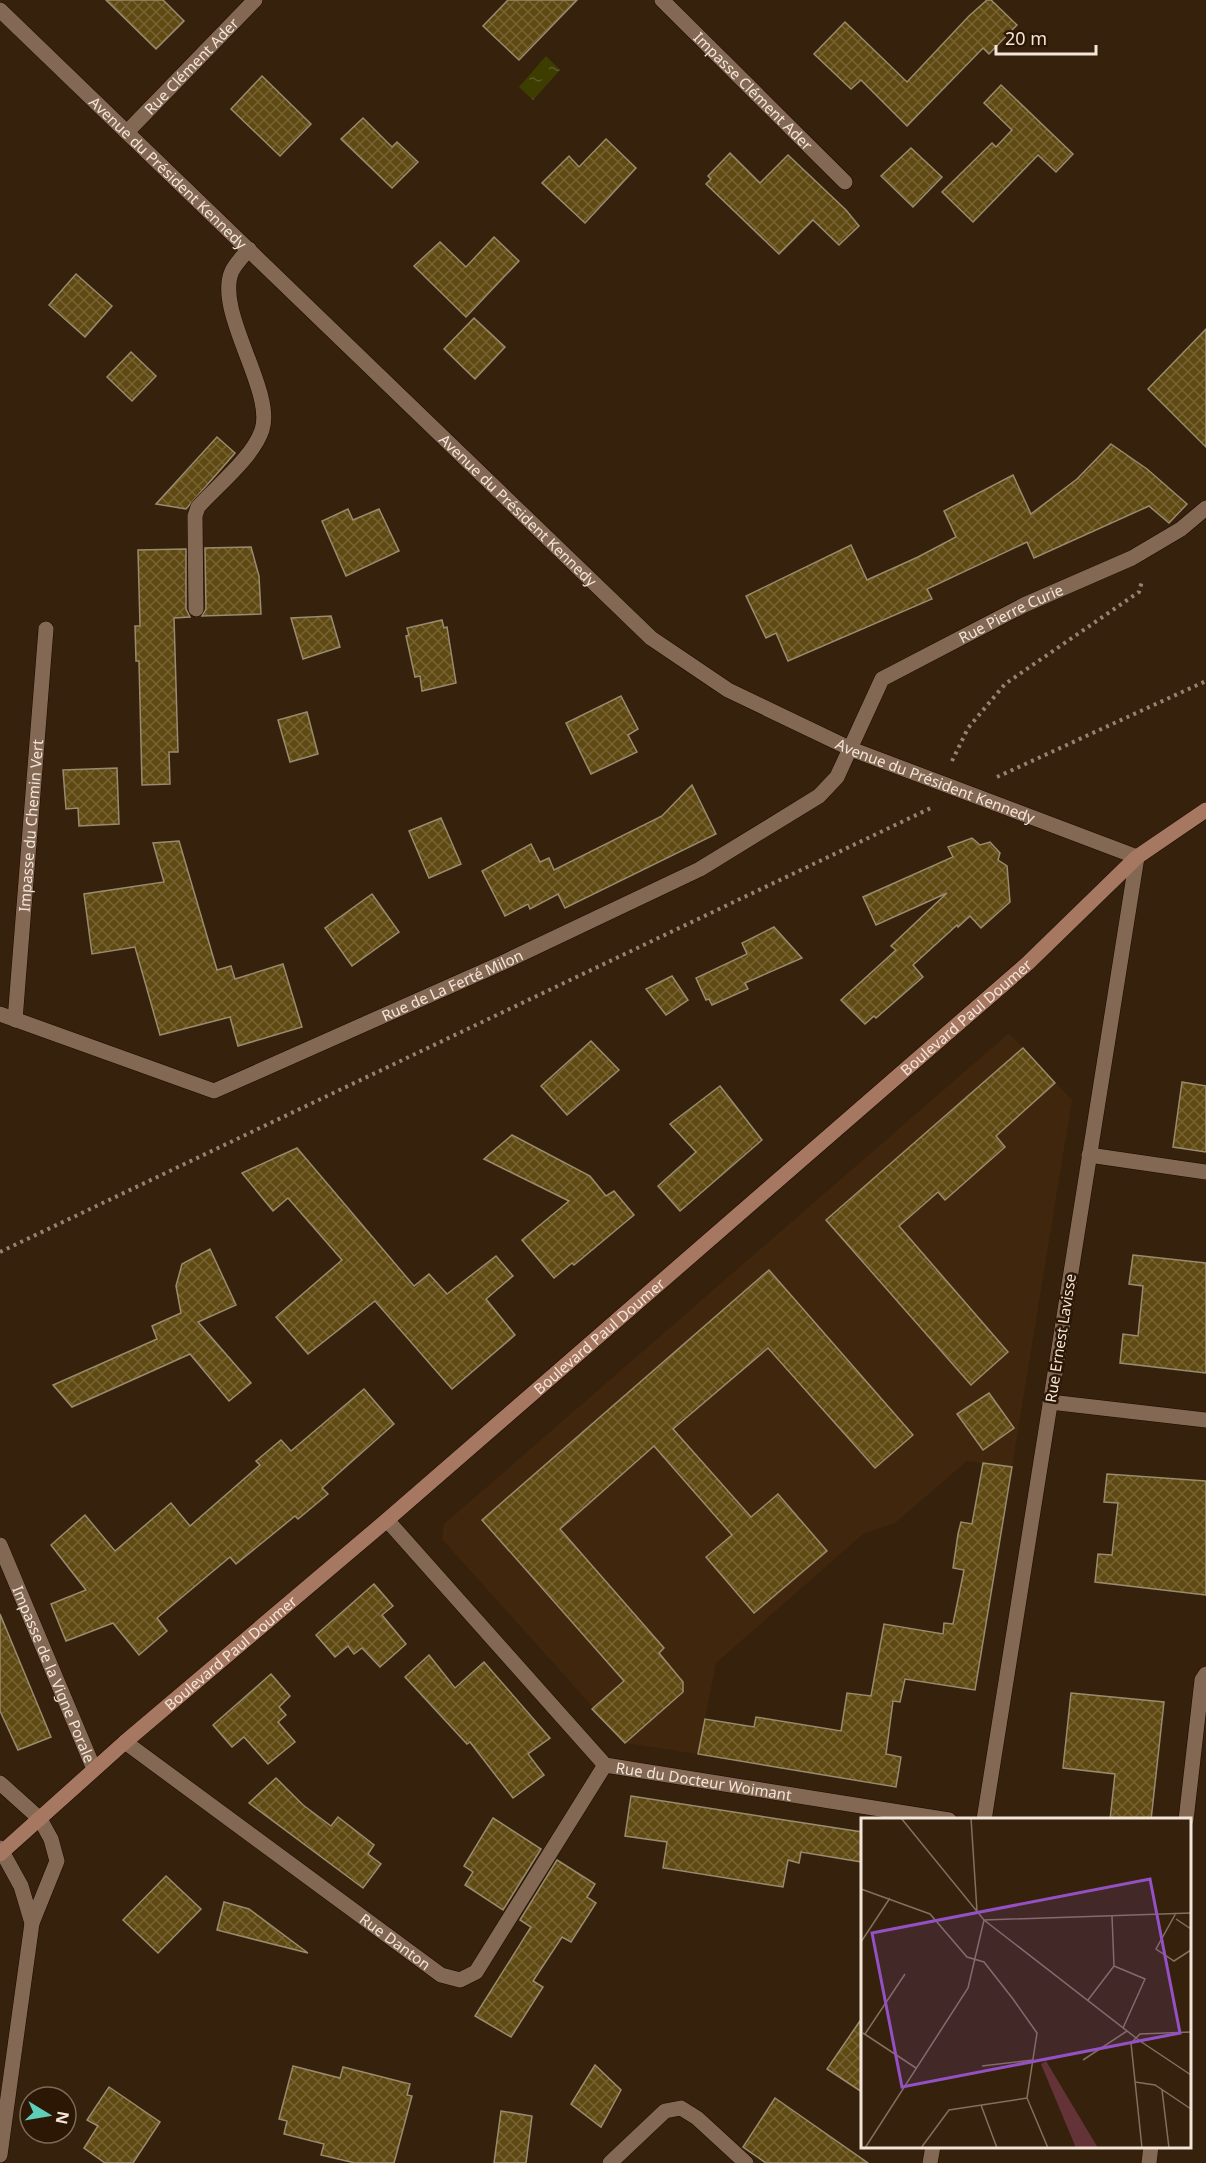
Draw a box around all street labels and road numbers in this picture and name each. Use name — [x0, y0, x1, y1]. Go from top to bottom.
street label: Rue Clément Ader — [140, 13, 243, 119]
street label: Impasse Clément Ader — [690, 27, 817, 154]
street label: Avenue du Président Kennedy — [85, 92, 252, 253]
street label: Avenue du Président Kennedy — [435, 429, 602, 591]
street label: Rue Pierre Curie — [955, 579, 1066, 647]
street label: Avenue du Président Kennedy — [833, 733, 1038, 828]
street label: Impasse du Chemin Vert — [14, 738, 47, 913]
street label: Rue de La Ferté Milon — [378, 945, 526, 1025]
street label: Boulevard Paul Doumer — [896, 954, 1036, 1080]
street label: Rue Ernest Lavisse — [1040, 1272, 1080, 1404]
street label: Boulevard Paul Doumer — [529, 1273, 669, 1398]
street label: Impasse de la Vigne Porale — [8, 1583, 100, 1766]
street label: Boulevard Paul Doumer — [160, 1591, 301, 1715]
street label: Rue du Docteur Woimant — [614, 1757, 794, 1805]
street label: Rue Danton — [356, 1909, 435, 1974]

